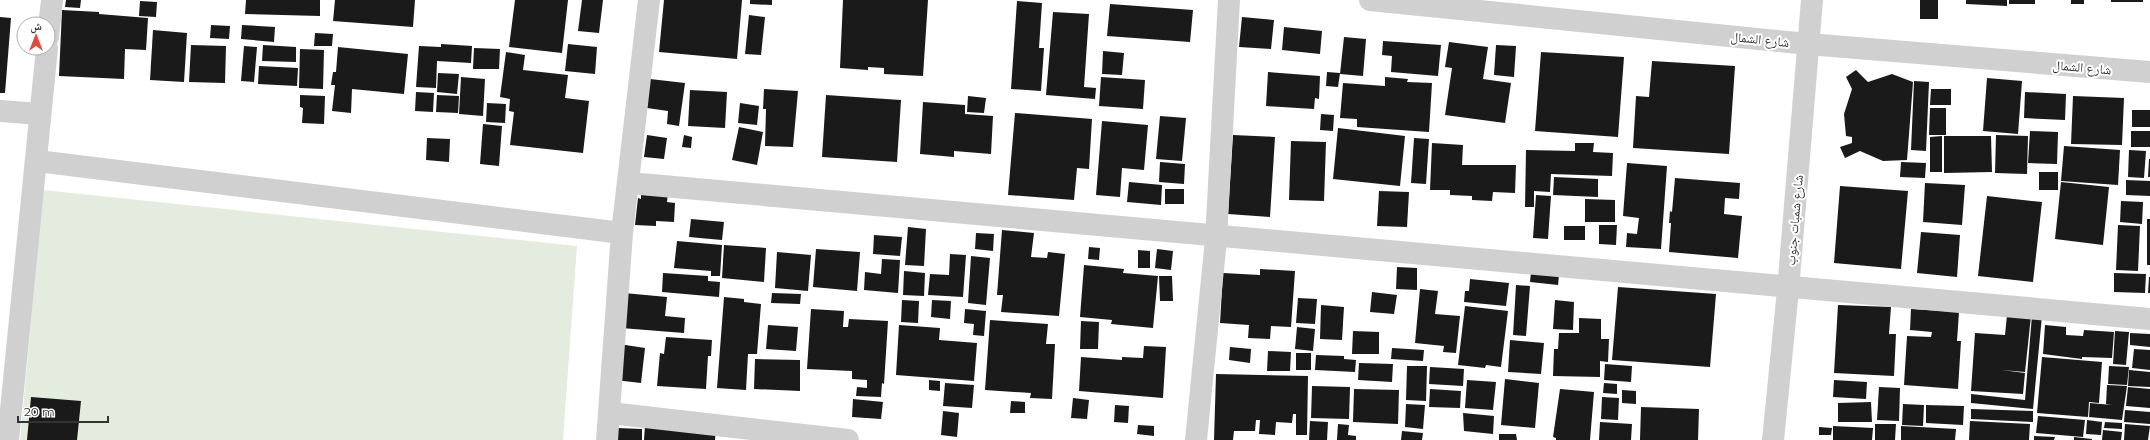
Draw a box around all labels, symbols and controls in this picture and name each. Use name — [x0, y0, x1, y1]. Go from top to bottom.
north arrow — [16, 16, 56, 56]
text: ش — [30, 19, 42, 34]
street label: شارع الشمال — [1730, 28, 1790, 52]
street label: شارع الشمال — [2052, 56, 2112, 80]
street label: شارع شمبات جنوب — [1782, 174, 1808, 266]
scale bar — [18, 398, 108, 424]
text: 20 m — [24, 404, 55, 419]

